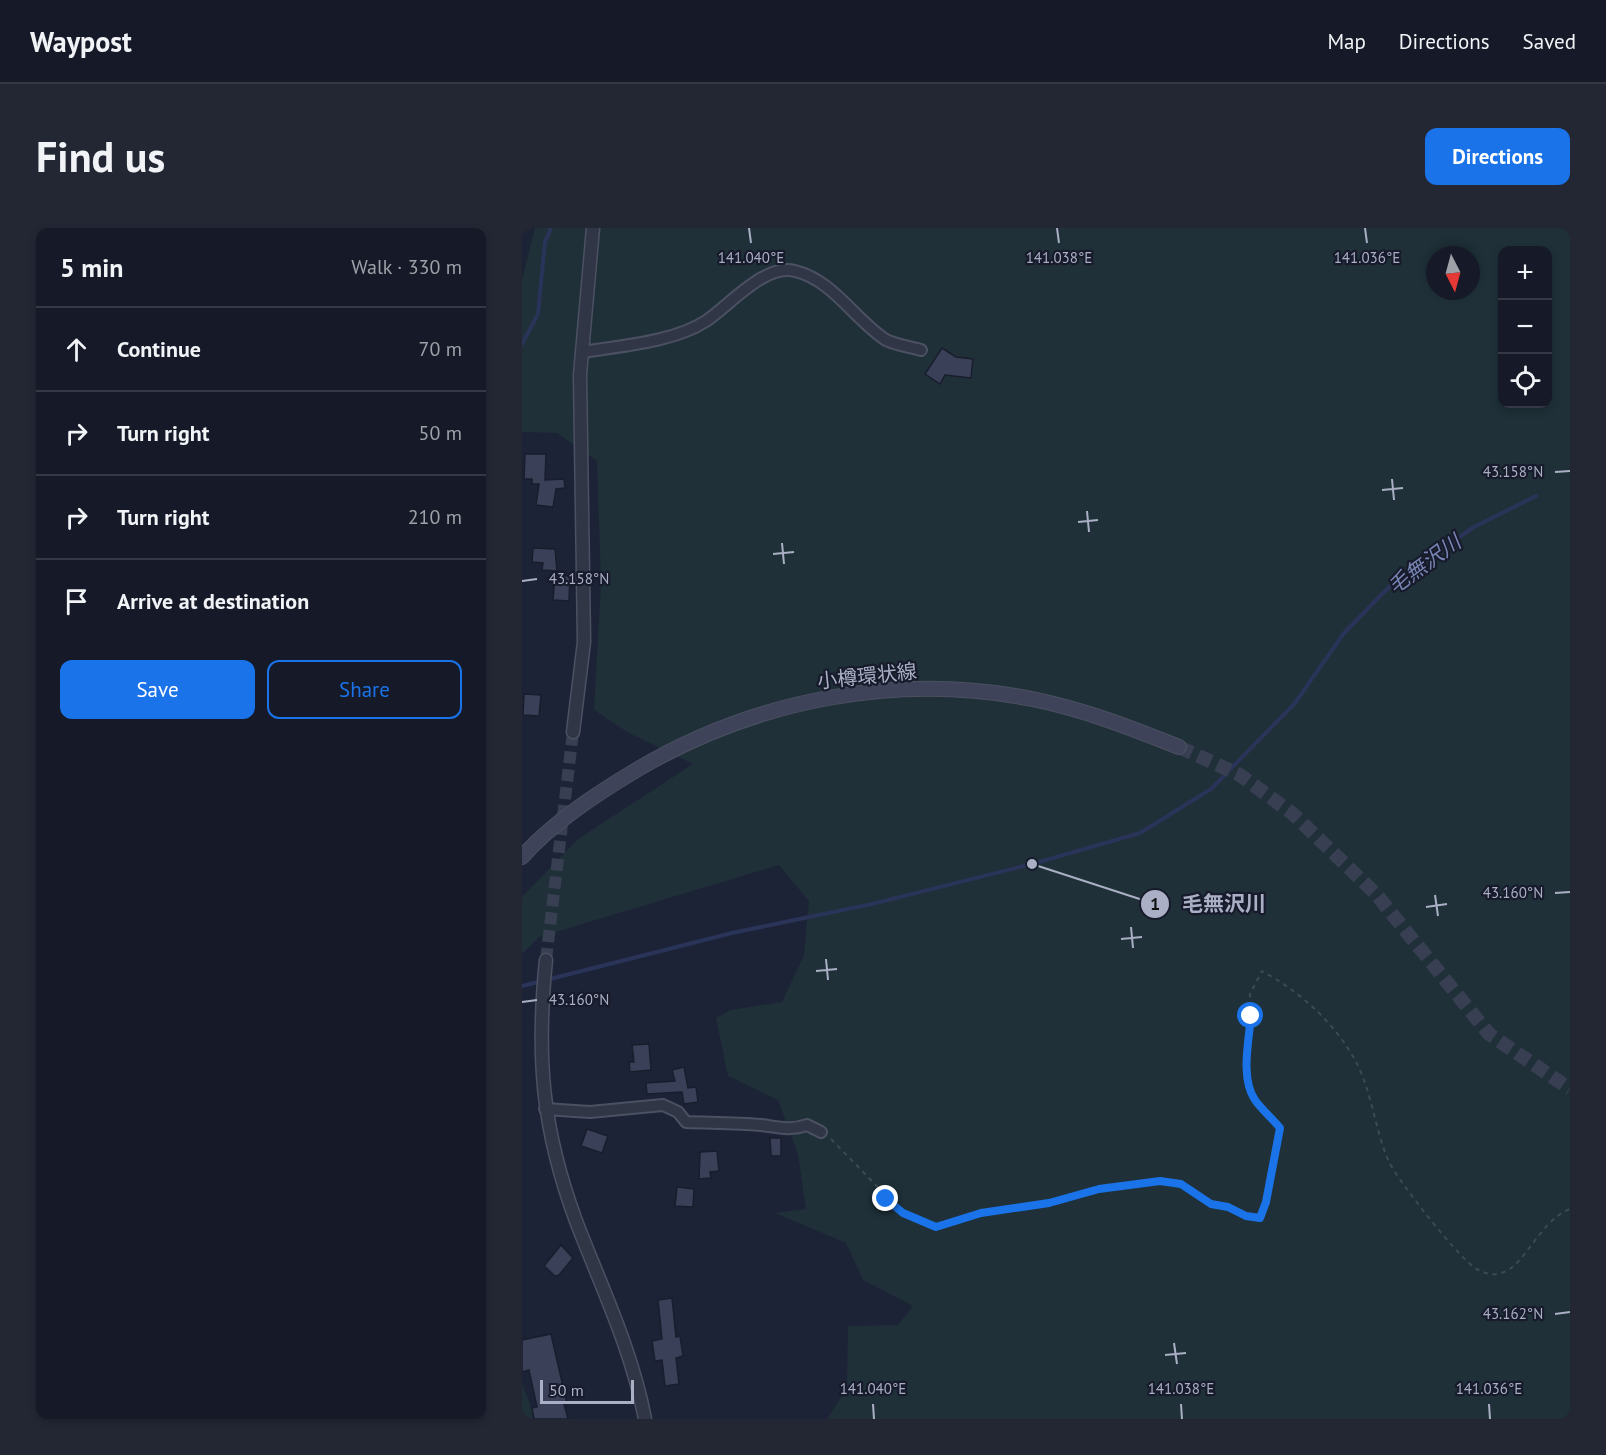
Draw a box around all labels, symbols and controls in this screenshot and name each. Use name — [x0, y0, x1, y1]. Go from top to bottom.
text: Waypost — [30, 23, 132, 60]
text: Map — [1327, 28, 1366, 55]
text: Directions — [1399, 28, 1490, 55]
text: Saved — [1523, 28, 1576, 55]
button: Directions — [1425, 128, 1570, 185]
text: Find us — [36, 129, 165, 184]
north arrow — [1426, 246, 1480, 300]
map controls — [1498, 246, 1552, 408]
button: + — [1498, 246, 1552, 300]
text: 141.040°E — [718, 248, 784, 267]
text: 141.038°E — [1026, 248, 1092, 267]
text: 141.036°E — [1334, 248, 1400, 267]
text: 5 min — [60, 251, 123, 284]
text: Walk · 330 m — [351, 254, 462, 280]
button: − — [1498, 300, 1552, 354]
icon: ahead — [60, 333, 93, 366]
text: Continue — [117, 335, 201, 363]
text: 70 m — [419, 336, 462, 362]
button: locate — [1498, 354, 1552, 408]
icon: right — [60, 417, 93, 450]
text: Turn right — [117, 419, 209, 447]
text: 50 m — [419, 420, 462, 446]
text: 43.158°N — [1483, 462, 1543, 481]
icon: right — [60, 501, 93, 534]
text: Turn right — [117, 503, 209, 531]
text: 210 m — [408, 504, 462, 530]
water label: 毛無沢川 — [1382, 527, 1468, 600]
text: 43.158°N — [549, 569, 609, 588]
icon: arrive — [60, 585, 93, 618]
text: Arrive at destination — [117, 587, 309, 615]
street label: 小樽環状線 — [816, 658, 918, 694]
button: Save — [60, 660, 255, 719]
button: Share — [267, 660, 462, 719]
text: 43.160°N — [1483, 883, 1543, 902]
callout: 毛無沢川 — [1140, 885, 1278, 924]
text: 毛無沢川 — [1182, 890, 1266, 917]
text: 1 — [1150, 892, 1160, 915]
text: 43.160°N — [549, 990, 609, 1009]
route start — [1237, 1002, 1263, 1028]
route end — [872, 1185, 898, 1211]
text: 43.162°N — [1483, 1304, 1543, 1323]
scale bar — [540, 1377, 634, 1404]
text: 141.040°E — [840, 1379, 906, 1398]
text: 141.038°E — [1148, 1379, 1214, 1398]
text: 141.036°E — [1456, 1379, 1522, 1398]
text: 50 m — [549, 1380, 584, 1400]

